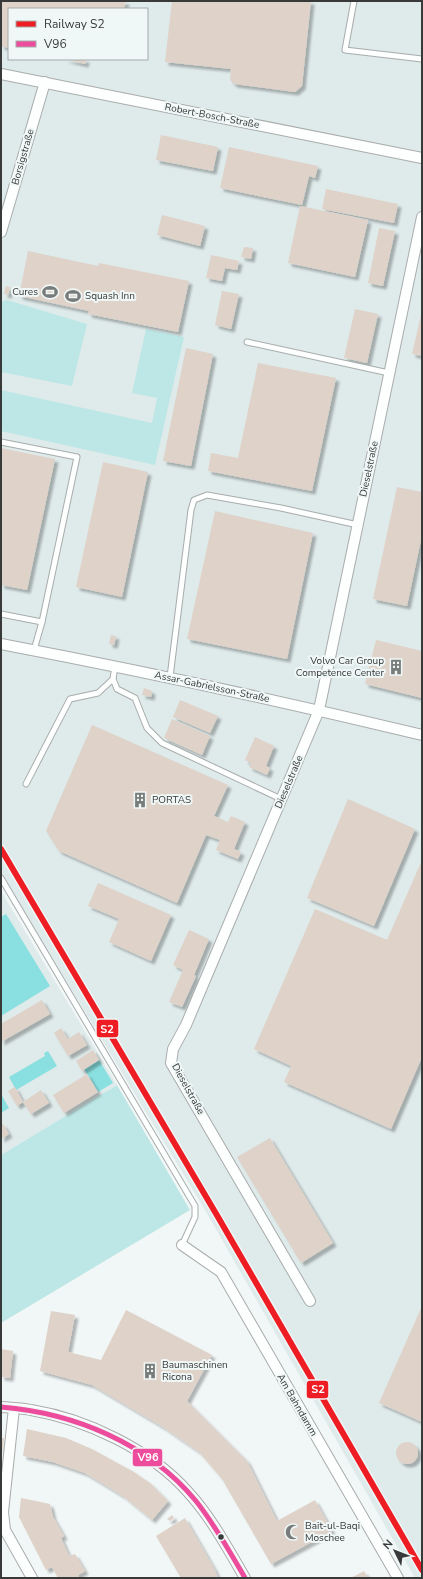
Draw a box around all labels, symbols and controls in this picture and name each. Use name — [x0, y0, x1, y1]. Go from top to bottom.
legend — [8, 8, 148, 60]
text: Railway S2 — [44, 16, 105, 32]
text: V96 — [43, 36, 67, 52]
street label: Robert-Bosch-Straße — [163, 100, 261, 132]
street label: Borsigstraße — [8, 127, 38, 187]
sports icon: Cures — [41, 283, 59, 301]
place label: Cures — [12, 285, 38, 299]
sports icon: Squash Inn — [64, 287, 82, 305]
place label: Squash Inn — [85, 289, 135, 303]
street label: Dieselstraße — [356, 440, 382, 498]
place label: Volvo Car Group Competence Center — [296, 654, 384, 680]
building icon: Volvo Car Group Competence Center — [387, 658, 405, 676]
street label: Assar-Gabrielsson-Straße — [153, 668, 271, 706]
street label: Dieselstraße — [271, 753, 307, 811]
building icon: PORTAS — [131, 791, 149, 809]
place label: PORTAS — [152, 793, 191, 807]
line badge: S2 — [96, 1019, 119, 1038]
text: S2 — [100, 1022, 114, 1037]
street label: Dieselstraße — [168, 1061, 208, 1117]
place label: Baumaschinen Ricona — [162, 1358, 228, 1384]
building icon: Baumaschinen Ricona — [141, 1362, 159, 1380]
street label: Am Bahndamm — [273, 1371, 321, 1439]
line badge: S2 — [306, 1380, 329, 1399]
text: S2 — [311, 1382, 325, 1397]
line badge: V96 — [132, 1448, 163, 1467]
text: V96 — [136, 1450, 159, 1465]
place label: Bait-ul-Baqi Moschee — [305, 1519, 360, 1545]
mosque icon: Bait-ul-Baqi Moschee — [284, 1523, 302, 1541]
north arrow — [375, 1531, 415, 1571]
unlabelled marker — [216, 1532, 226, 1542]
text: N — [380, 1536, 396, 1553]

